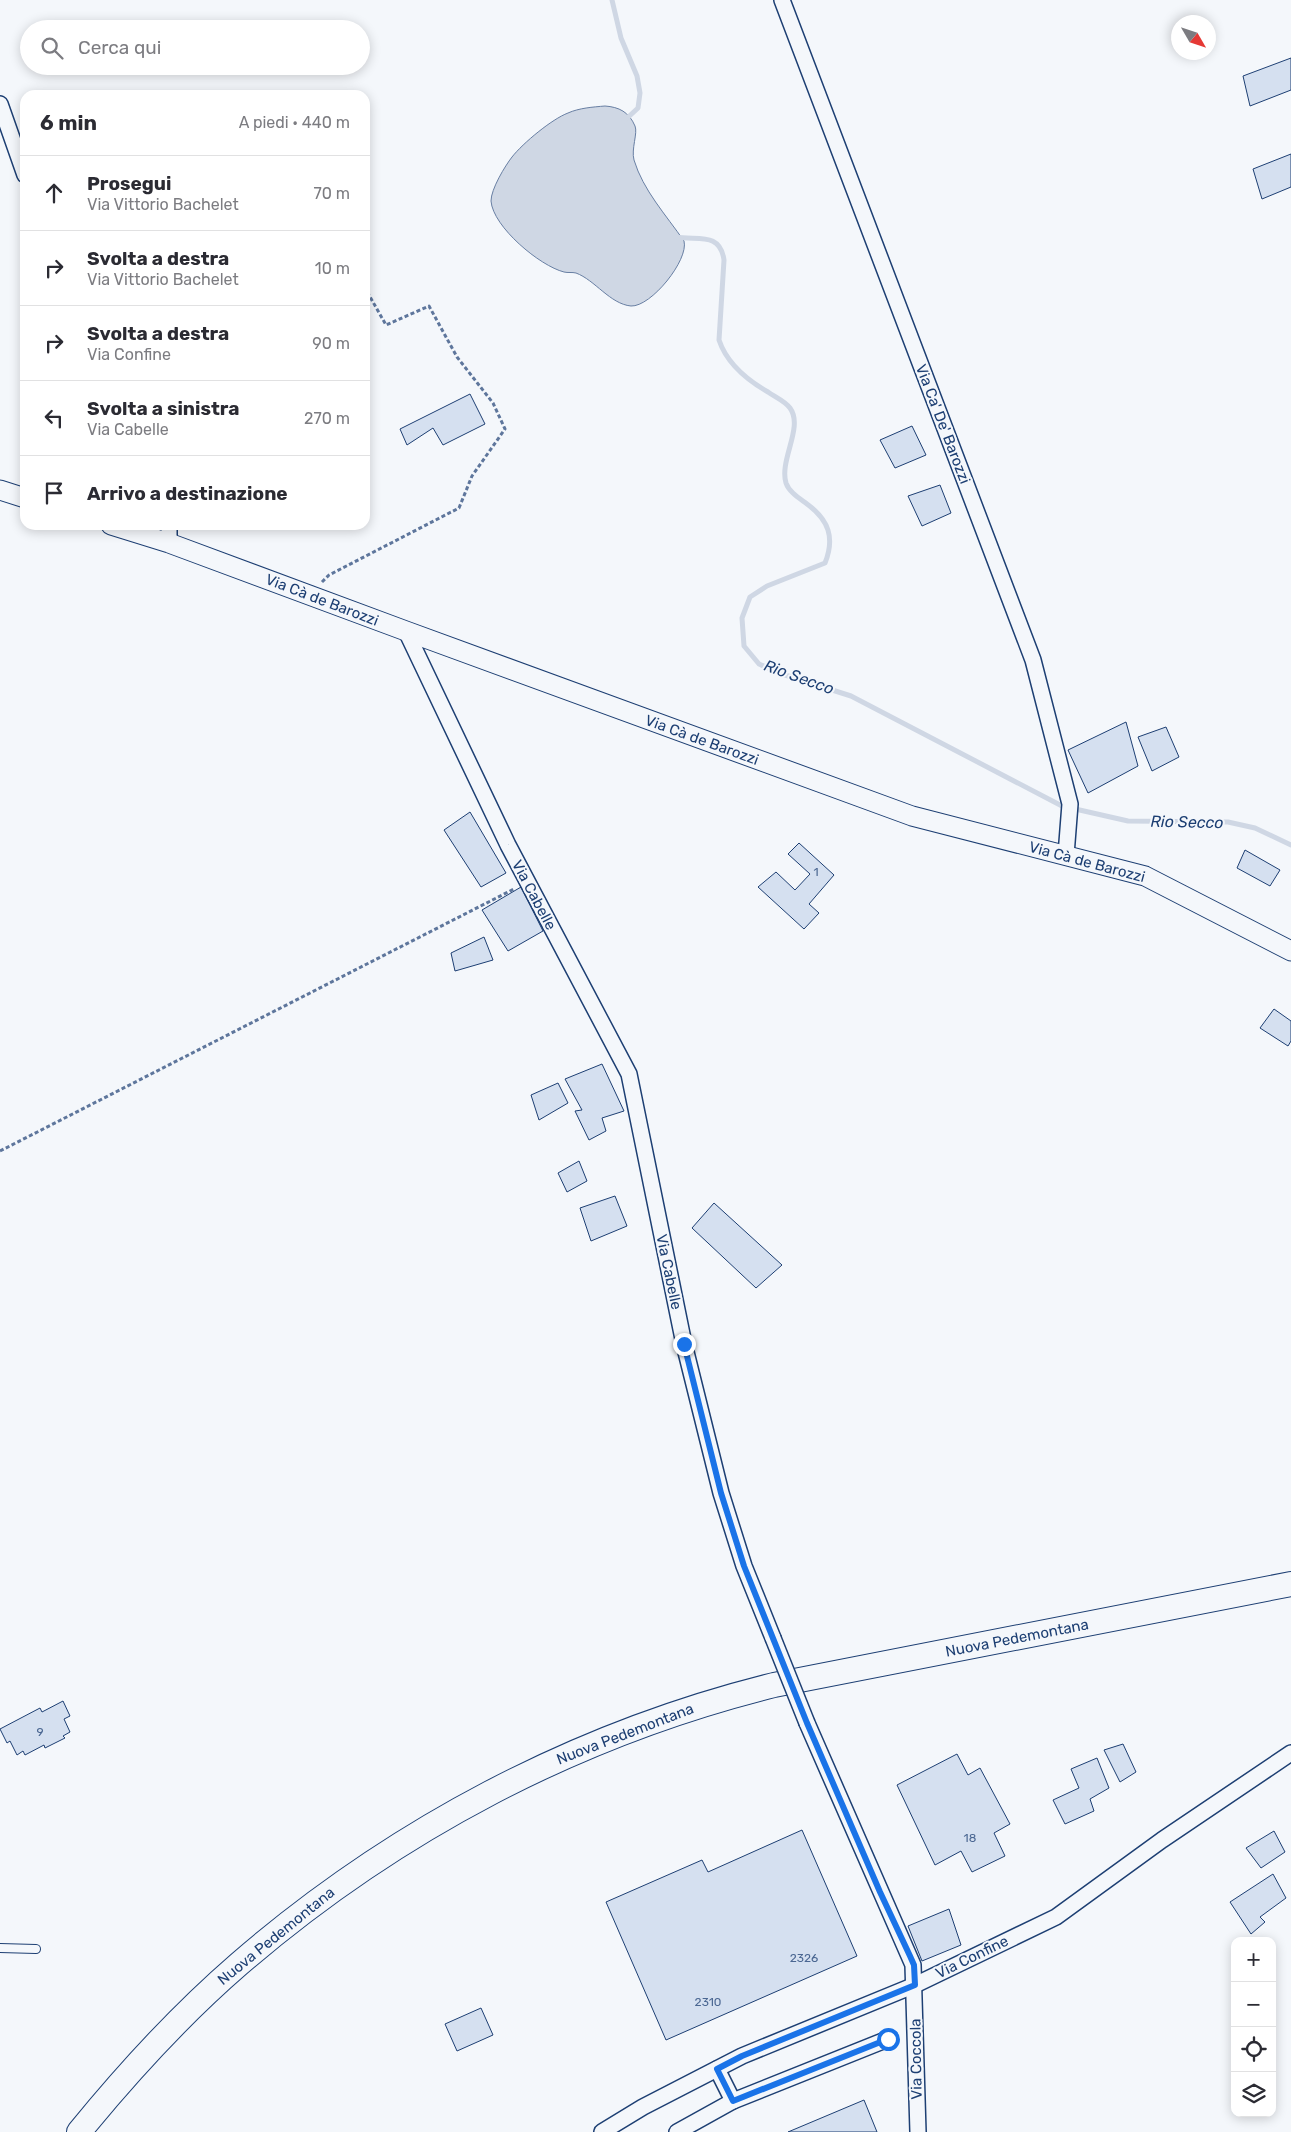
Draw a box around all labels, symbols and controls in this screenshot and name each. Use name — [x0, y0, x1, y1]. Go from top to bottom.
north arrow — [1171, 15, 1216, 60]
search box — [20, 20, 370, 75]
icon: search — [38, 34, 66, 62]
text: Cerca qui — [78, 36, 161, 59]
text: 6 min — [40, 110, 97, 135]
text: A piedi · 440 m — [239, 113, 350, 132]
text: Prosegui — [87, 172, 171, 195]
icon: ahead — [40, 179, 68, 207]
text: 70 m — [313, 184, 350, 203]
text: Via Vittorio Bachelet — [87, 195, 239, 214]
text: Svolta a destra — [87, 247, 229, 270]
icon: right — [40, 254, 68, 282]
text: 10 m — [315, 259, 350, 278]
text: Via Vittorio Bachelet — [87, 270, 239, 289]
text: Svolta a destra — [87, 322, 229, 345]
icon: right — [40, 329, 68, 357]
text: 90 m — [312, 334, 350, 353]
text: Via Confine — [87, 345, 171, 364]
street label: Via Ca' De' Barozzi — [912, 362, 974, 486]
text: Svolta a sinistra — [87, 397, 240, 420]
icon: left — [40, 404, 68, 432]
text: 270 m — [304, 409, 350, 428]
text: Via Cabelle — [87, 420, 169, 439]
icon: arrive — [40, 479, 68, 507]
text: Arrivo a destinazione — [87, 482, 288, 505]
street label: Via Cà de Barozzi — [263, 570, 381, 630]
water label: Rio Secco — [761, 656, 837, 698]
street label: Via Cà de Barozzi — [643, 711, 761, 769]
water label: Rio Secco — [1150, 812, 1224, 832]
street label: Via Cà de Barozzi — [1027, 838, 1147, 886]
street label: Via Cabelle — [508, 857, 560, 933]
house number: 1 — [813, 865, 819, 879]
street label: Via Cabelle — [652, 1233, 686, 1311]
route end — [673, 1333, 696, 1356]
street label: Nuova Pedemontana — [944, 1615, 1090, 1661]
street label: Nuova Pedemontana — [554, 1700, 696, 1768]
house number: 9 — [36, 1725, 44, 1739]
house number: 18 — [964, 1831, 976, 1845]
street label: Nuova Pedemontana — [214, 1883, 338, 1989]
street label: Via Confine — [933, 1932, 1011, 1982]
map controls — [1231, 1937, 1276, 2117]
button: + — [1231, 1937, 1276, 1982]
house number: 2326 — [790, 1951, 818, 1965]
button: − — [1231, 1982, 1276, 2027]
house number: 2310 — [695, 1995, 721, 2009]
street label: Via Coccola — [906, 2018, 926, 2100]
button: locate — [1231, 2027, 1276, 2072]
route start — [877, 2028, 900, 2051]
button: layers — [1231, 2072, 1276, 2117]

